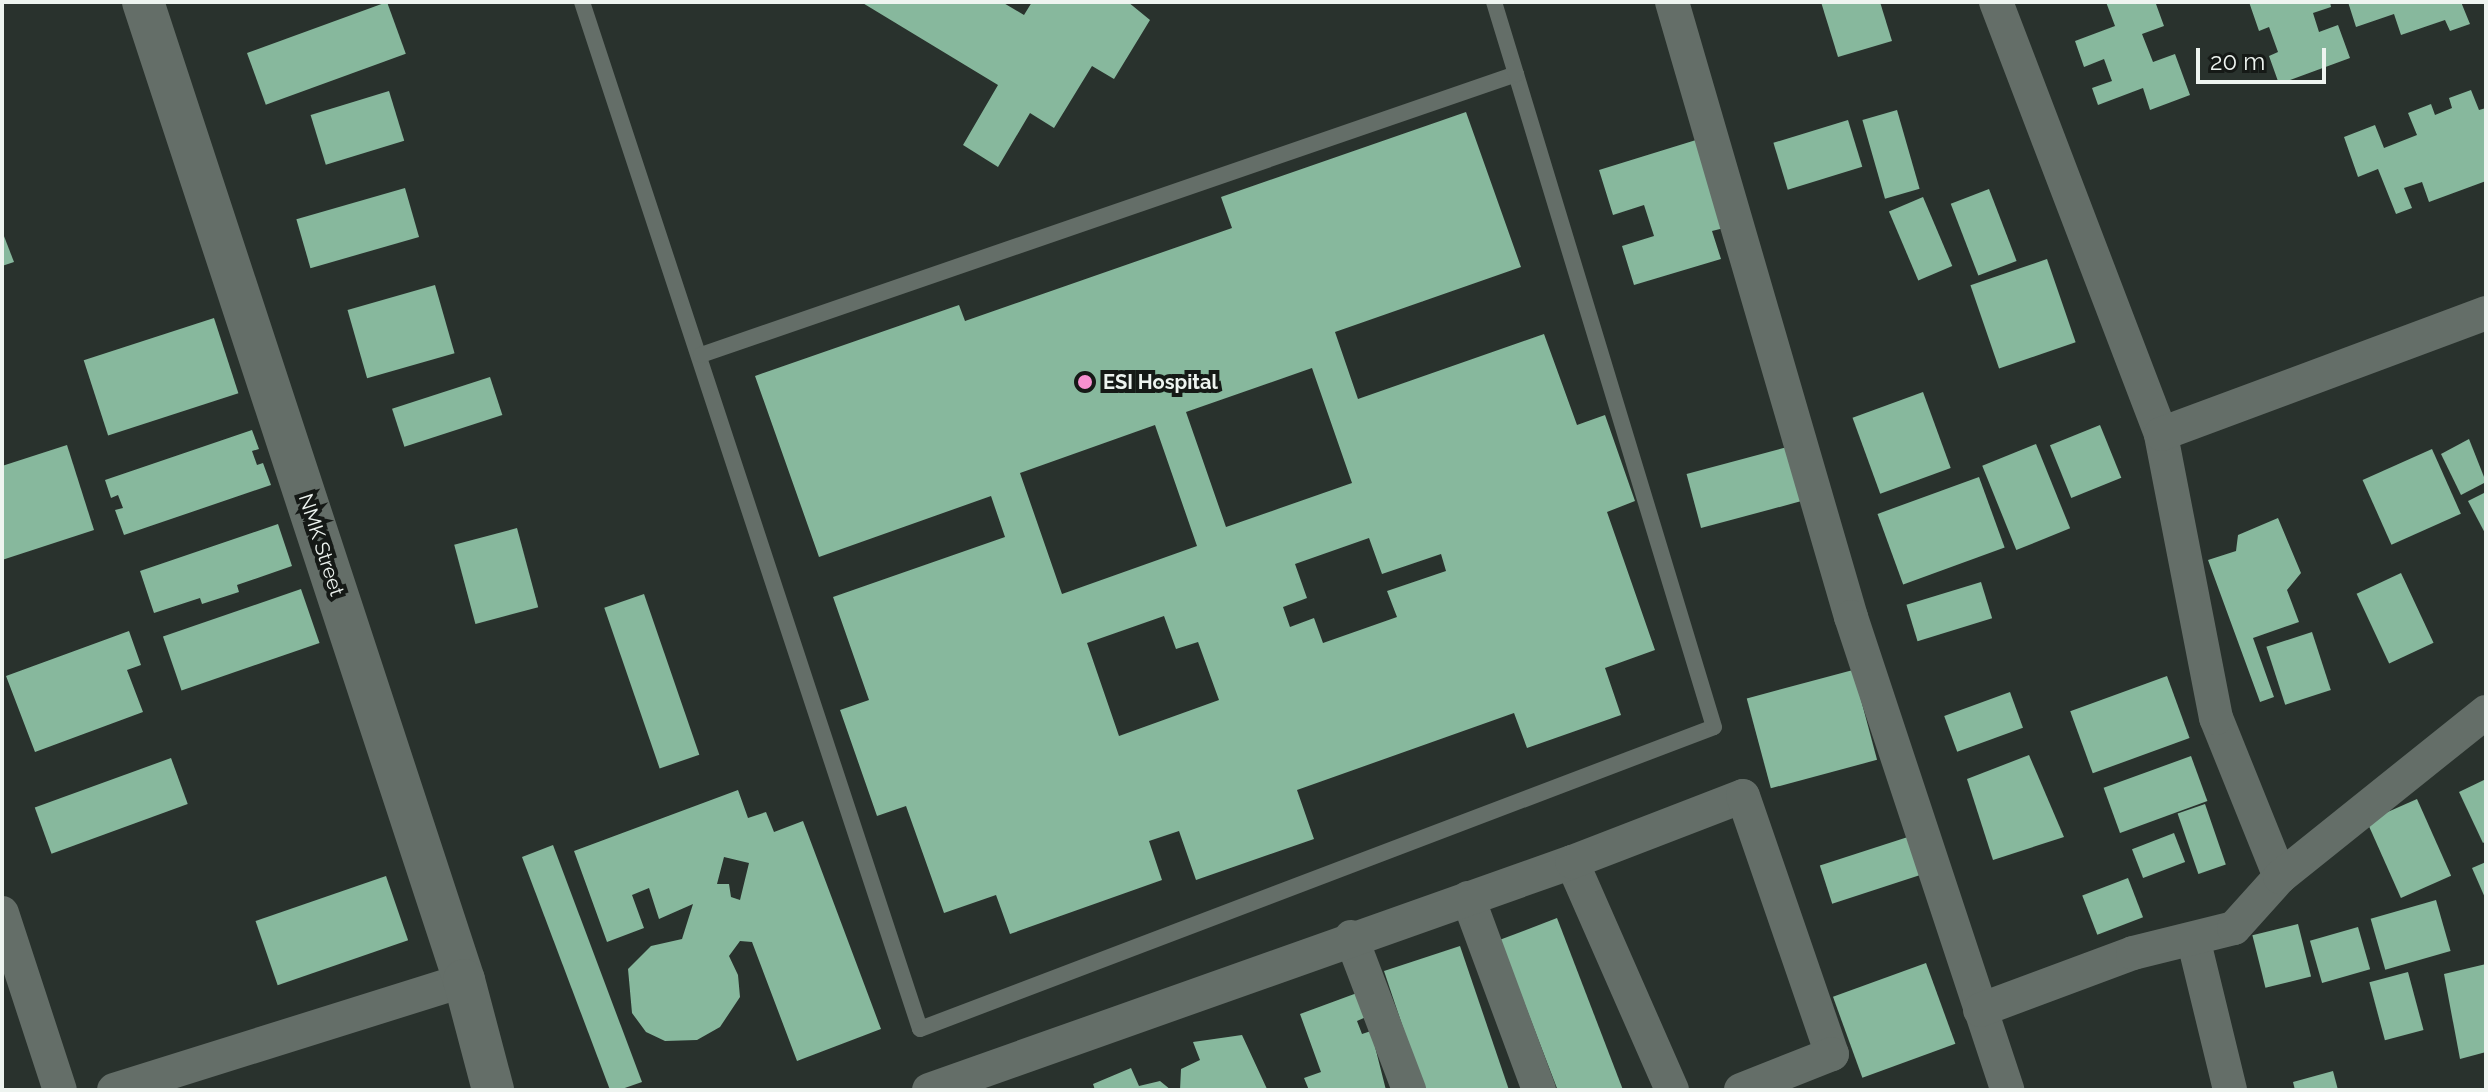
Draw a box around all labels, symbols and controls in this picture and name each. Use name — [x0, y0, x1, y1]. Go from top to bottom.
scale bar — [2200, 32, 2330, 82]
text: 20 m — [2210, 47, 2265, 76]
place label: ESI Hospital — [1103, 370, 1218, 394]
marker: ESI Hospital — [1074, 371, 1096, 393]
street label: NMK Street — [293, 491, 349, 599]

